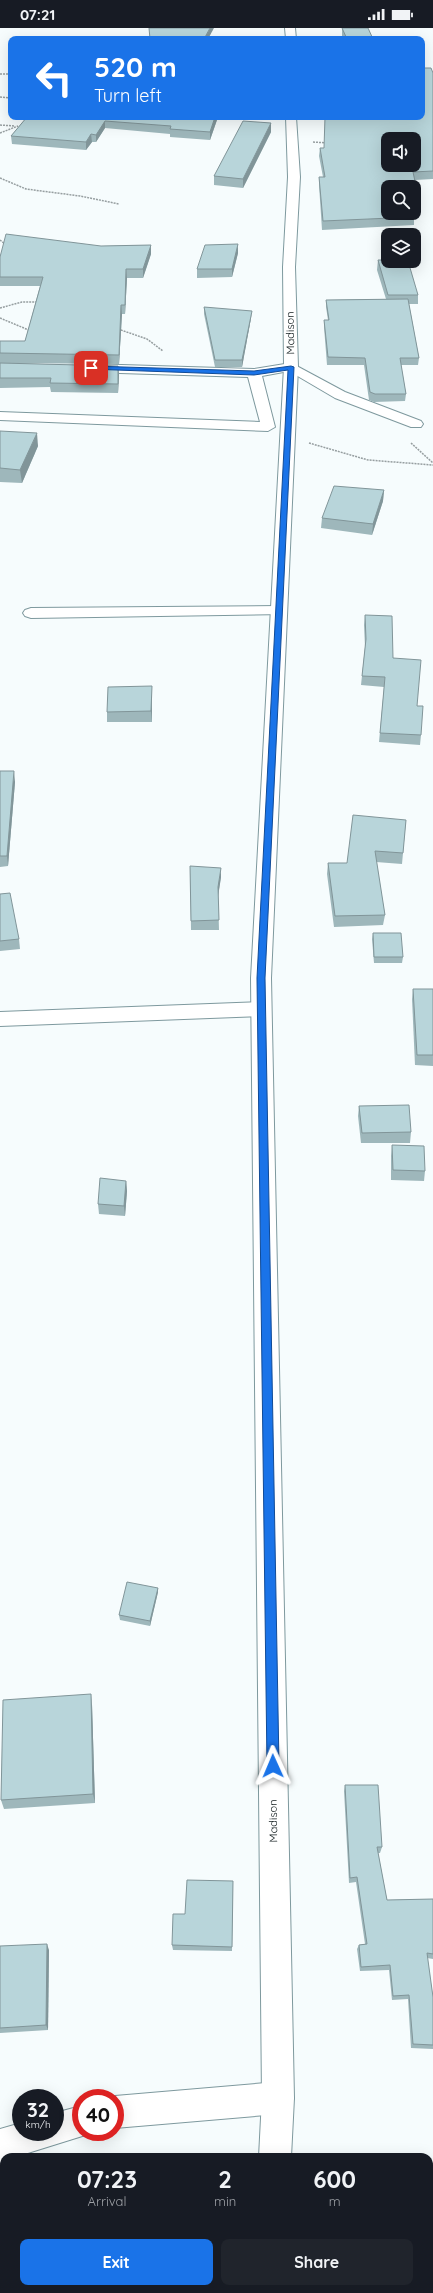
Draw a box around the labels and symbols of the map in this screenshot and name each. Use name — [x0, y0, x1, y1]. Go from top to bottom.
street label: Madison — [283, 311, 297, 355]
pin — [74, 351, 108, 385]
position arrow — [252, 1745, 294, 1787]
street label: Madison — [266, 1799, 280, 1843]
speed limit sign: 40 — [72, 2089, 124, 2141]

